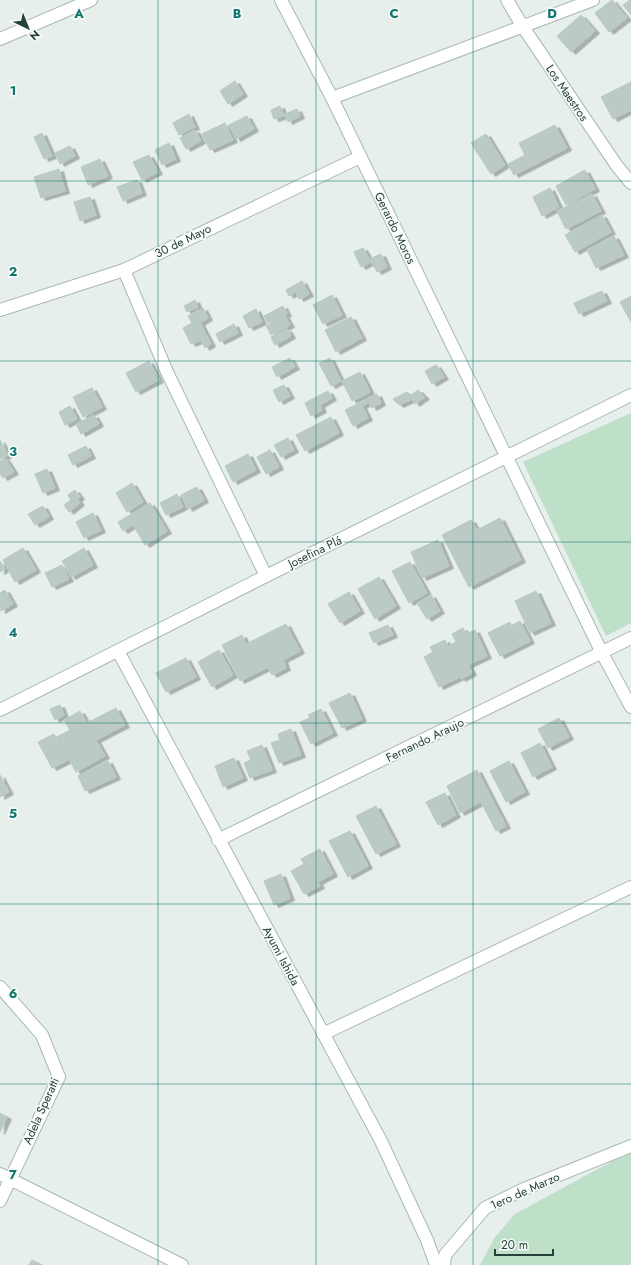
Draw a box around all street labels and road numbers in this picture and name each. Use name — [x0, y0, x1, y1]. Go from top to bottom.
street label: Los Maestros — [541, 61, 593, 125]
street label: Gerardo Moros — [370, 189, 420, 267]
street label: 30 de Mayo — [152, 219, 215, 262]
street label: Josefina Plá — [283, 531, 345, 574]
street label: Fernando Araujo — [383, 713, 468, 767]
street label: Ayumi Ishida — [258, 923, 304, 989]
street label: Adela Speratti — [18, 1075, 64, 1147]
street label: 1ero de Marzo — [487, 1168, 563, 1214]

